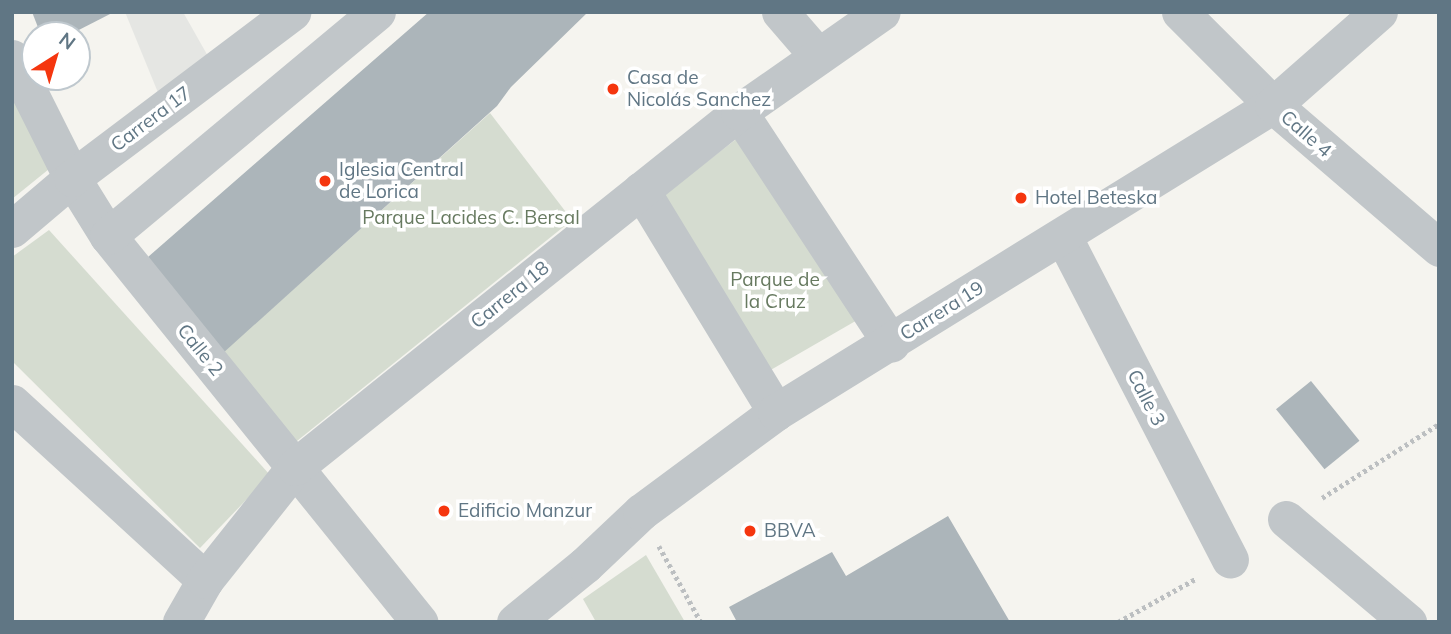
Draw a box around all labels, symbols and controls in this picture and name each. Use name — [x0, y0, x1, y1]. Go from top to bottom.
north arrow — [21, 21, 91, 91]
text: N — [54, 27, 80, 55]
place label: Casa de Nicolás Sanchez — [627, 67, 771, 111]
marker: Casa de Nicolás Sanchez — [605, 81, 621, 97]
street label: Carrera 17 — [107, 82, 195, 156]
street label: Calle 4 — [1276, 106, 1336, 162]
place label: Iglesia Central de Lorica — [339, 159, 464, 203]
marker: Iglesia Central de Lorica — [317, 173, 333, 189]
place label: Hotel Beteska — [1035, 187, 1157, 209]
marker: Hotel Beteska — [1013, 190, 1029, 206]
park label: Parque Lacides C. Bersal — [362, 207, 580, 229]
street label: Carrera 18 — [466, 257, 554, 333]
park label: Parque de la Cruz — [730, 269, 820, 313]
street label: Carrera 19 — [896, 276, 988, 346]
street label: Calle 2 — [172, 320, 228, 380]
street label: Calle 3 — [1122, 366, 1170, 430]
place label: Edificio Manzur — [458, 500, 592, 522]
marker: Edificio Manzur — [436, 503, 452, 519]
place label: BBVA — [764, 520, 816, 542]
marker: BBVA — [742, 523, 758, 539]

